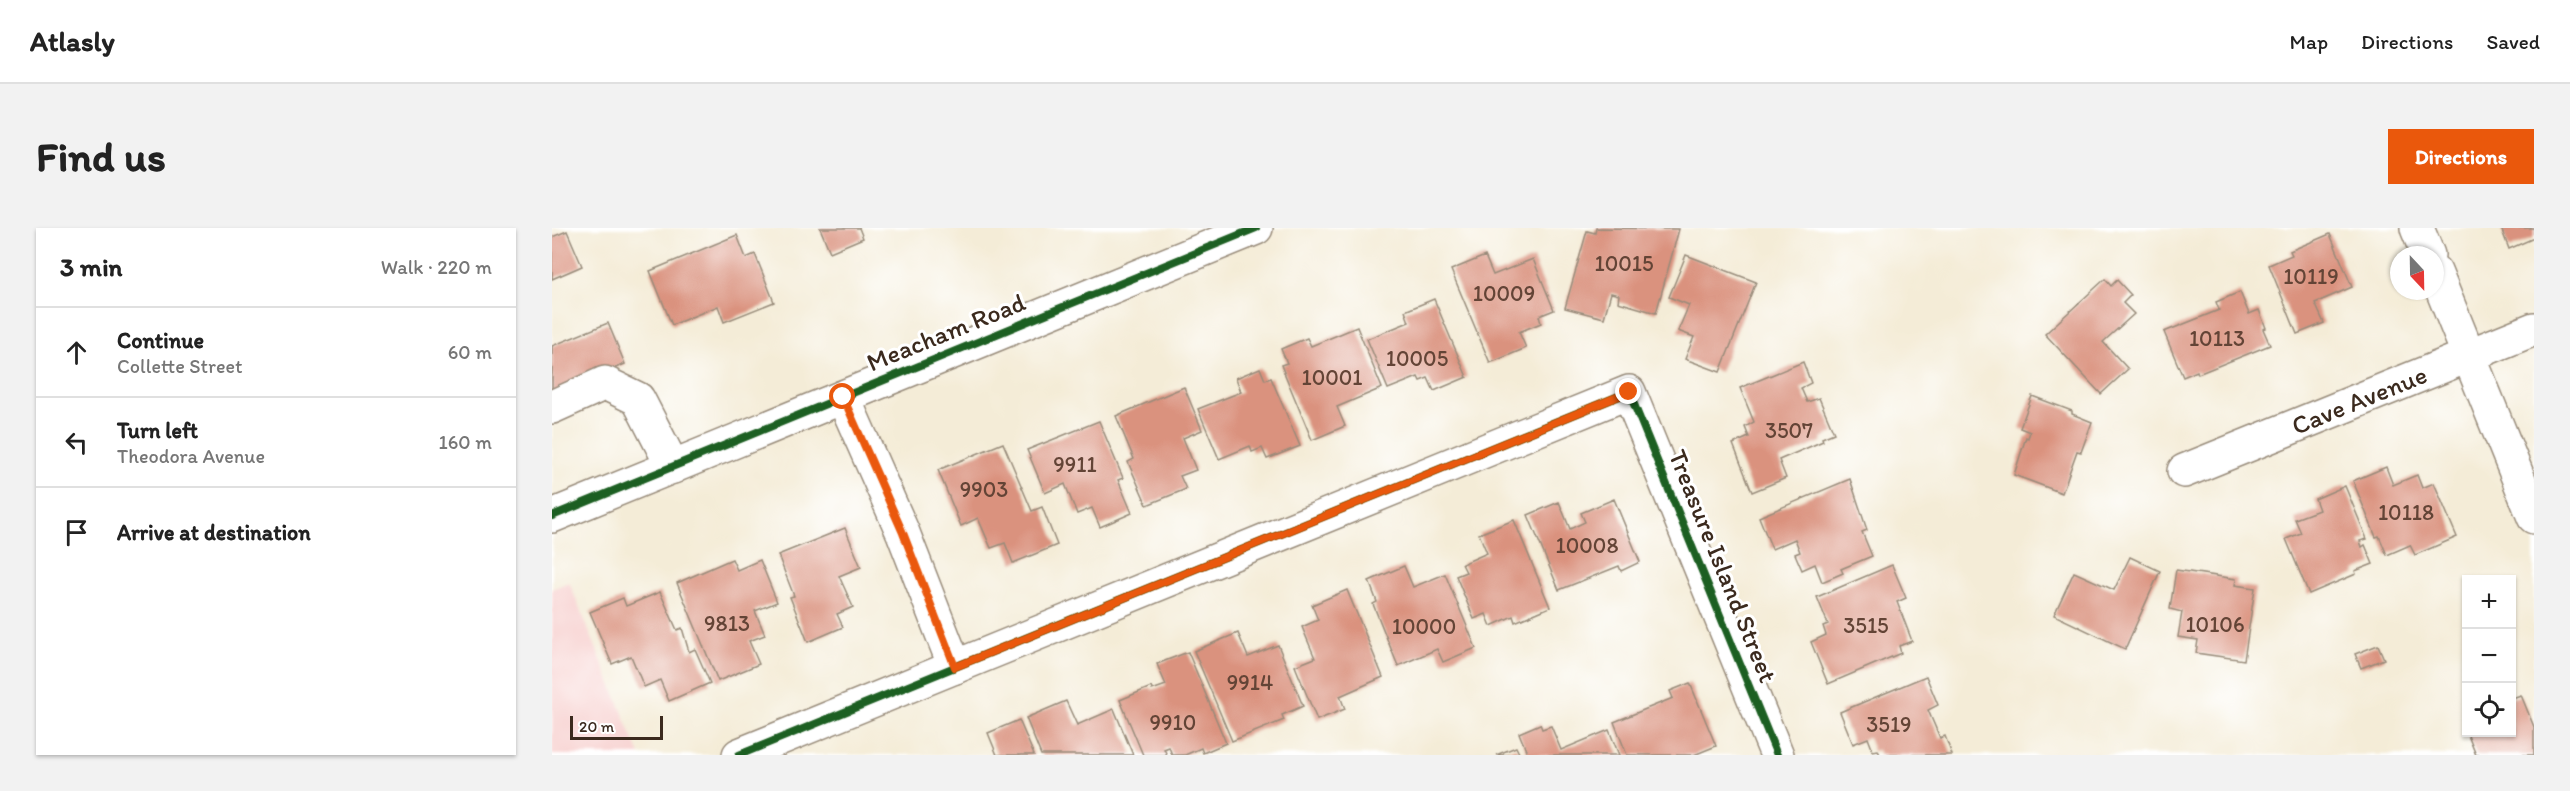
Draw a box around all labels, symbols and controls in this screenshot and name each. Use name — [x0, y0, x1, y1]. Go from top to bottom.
text: Atlasly — [30, 24, 115, 58]
text: Map — [2290, 29, 2328, 54]
text: Directions — [2361, 29, 2453, 54]
text: Saved — [2486, 29, 2540, 54]
button: Directions — [2388, 129, 2534, 184]
text: Find us — [36, 131, 166, 182]
north arrow — [2390, 246, 2444, 300]
house number: 10015 — [1594, 250, 1654, 277]
text: 3 min — [60, 251, 122, 283]
text: Walk · 220 m — [381, 255, 492, 279]
house number: 10119 — [2283, 263, 2339, 290]
house number: 10009 — [1473, 280, 1535, 307]
street label: Meacham Road — [862, 285, 1031, 378]
house number: 10113 — [2189, 325, 2245, 352]
text: Continue — [117, 327, 204, 354]
icon: ahead — [60, 336, 93, 369]
text: 60 m — [448, 340, 492, 364]
house number: 10005 — [1386, 345, 1448, 372]
text: Collette Street — [117, 354, 243, 378]
street label: Cave Avenue — [2287, 358, 2431, 442]
house number: 10001 — [1301, 364, 1363, 391]
route end — [1615, 378, 1641, 404]
route start — [829, 383, 855, 409]
text: Turn left — [117, 417, 198, 444]
house number: 3507 — [1765, 417, 1813, 444]
icon: left — [60, 426, 93, 459]
text: 160 m — [439, 430, 492, 454]
text: Theodora Avenue — [117, 444, 265, 468]
street label: Treasure Island Street — [1662, 445, 1784, 687]
house number: 9911 — [1053, 451, 1097, 478]
house number: 9903 — [960, 476, 1008, 503]
house number: 10118 — [2378, 499, 2434, 526]
icon: arrive — [60, 516, 93, 549]
text: Arrive at destination — [117, 519, 311, 546]
house number: 10008 — [1556, 532, 1618, 559]
map controls — [2462, 575, 2516, 737]
button: + — [2462, 575, 2516, 629]
house number: 9813 — [704, 610, 750, 637]
house number: 10106 — [2185, 611, 2245, 638]
house number: 3515 — [1843, 612, 1889, 639]
house number: 10000 — [1392, 613, 1456, 640]
button: − — [2462, 629, 2516, 683]
house number: 9914 — [1227, 669, 1273, 696]
button: locate — [2462, 683, 2516, 737]
house number: 9910 — [1150, 709, 1196, 736]
house number: 3519 — [1866, 711, 1912, 738]
scale bar — [570, 713, 663, 741]
text: 20 m — [579, 717, 614, 736]

